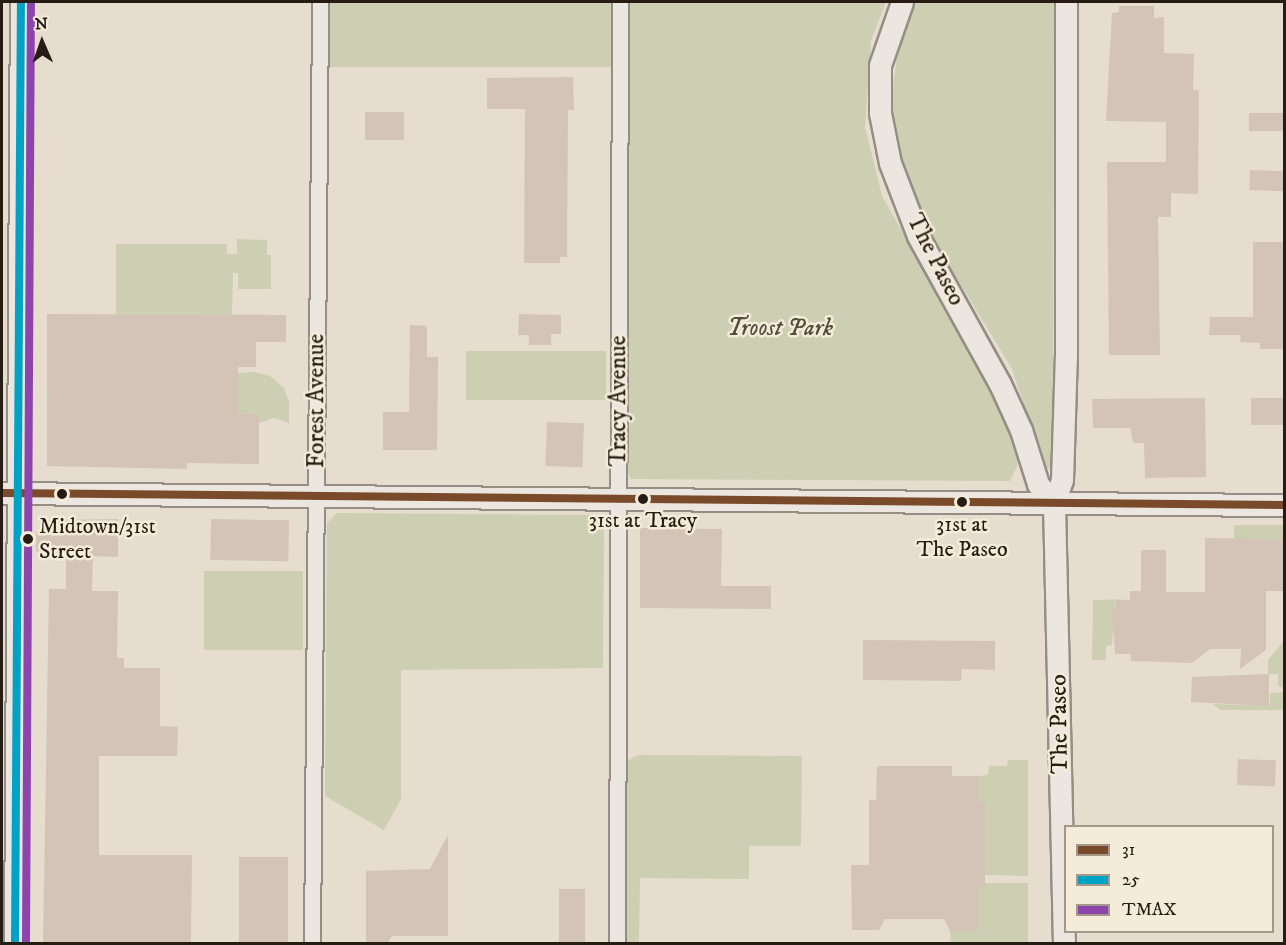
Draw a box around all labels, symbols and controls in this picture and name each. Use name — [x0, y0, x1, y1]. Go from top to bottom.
north arrow — [12, 12, 72, 72]
text: N — [34, 14, 48, 34]
street label: The Paseo — [900, 209, 970, 311]
park label: Troost Park — [727, 315, 833, 343]
street label: Forest Avenue — [303, 334, 331, 468]
street label: Tracy Avenue — [605, 336, 633, 466]
unlabelled marker — [56, 488, 68, 500]
marker: 31st at Tracy — [637, 493, 649, 505]
marker: 31st at The Paseo — [956, 496, 968, 508]
place label: 31st at Tracy — [589, 508, 697, 534]
place label: 31st at The Paseo — [916, 511, 1008, 562]
place label: Midtown/31st Street — [39, 513, 156, 564]
marker: Midtown/31st Street — [22, 533, 34, 545]
street label: The Paseo — [1045, 674, 1075, 774]
legend — [1064, 825, 1274, 933]
text: 31 — [1122, 839, 1135, 861]
text: 25 — [1122, 869, 1140, 891]
text: TMAX — [1122, 899, 1177, 921]

